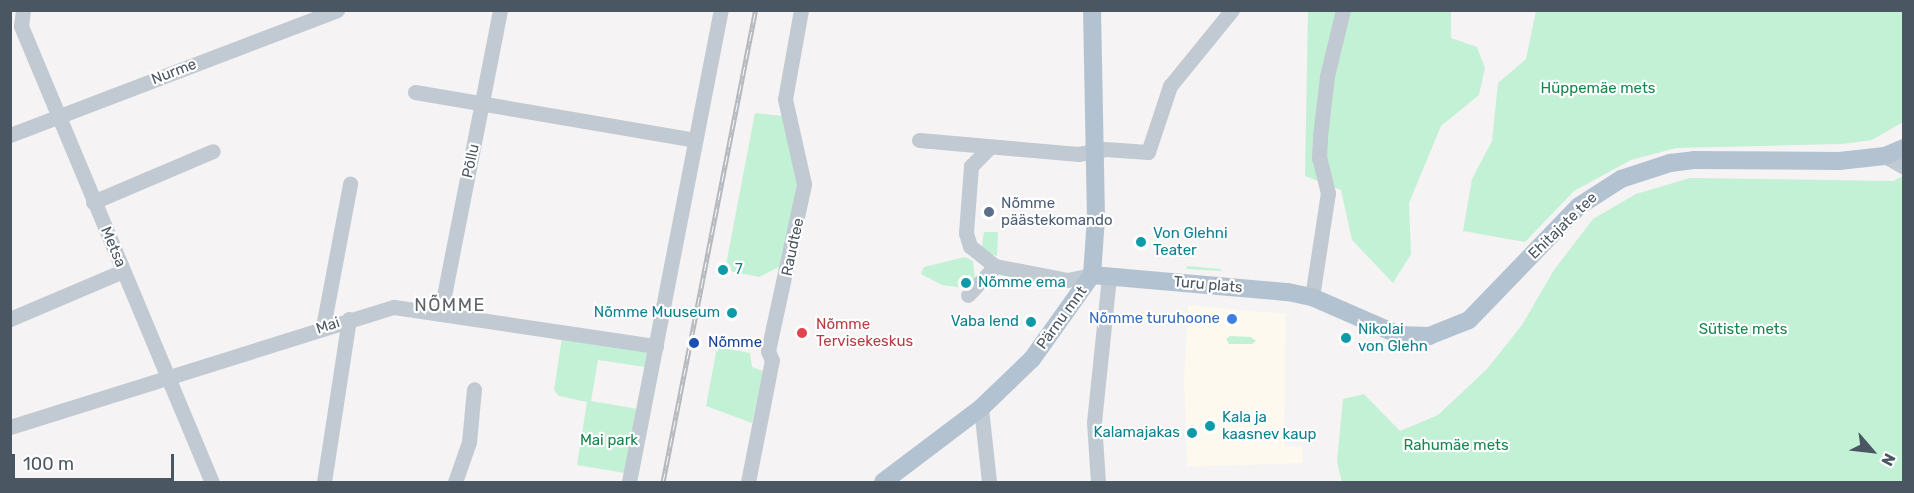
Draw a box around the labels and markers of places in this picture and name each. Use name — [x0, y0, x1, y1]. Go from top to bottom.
place label: Nõmme päästekomando — [1001, 194, 1113, 229]
marker: Nõmme päästekomando — [982, 205, 996, 219]
place label: Von Glehni Teater — [1153, 224, 1228, 259]
marker: Von Glehni Teater — [1134, 235, 1148, 249]
place label: 7 — [735, 261, 743, 279]
marker: 7 — [716, 263, 730, 277]
place label: Nõmme ema — [978, 274, 1066, 292]
marker: Nõmme ema — [959, 276, 973, 290]
place label: Nõmme Muuseum — [594, 304, 720, 322]
marker: Nõmme Muuseum — [725, 306, 739, 320]
place label: Nõmme turuhoone — [1089, 310, 1220, 328]
marker: Nõmme turuhoone — [1225, 312, 1239, 326]
place label: Vaba lend — [951, 313, 1019, 331]
place label: Nõmme Tervisekeskus — [816, 315, 913, 350]
marker: Vaba lend — [1024, 315, 1038, 329]
place label: Nikolai von Glehn — [1358, 320, 1428, 355]
marker: Nõmme Tervisekeskus — [793, 324, 811, 342]
marker: Nikolai von Glehn — [1339, 331, 1353, 345]
marker: Nõmme — [685, 334, 703, 352]
place label: Nõmme — [708, 334, 762, 352]
place label: Kala ja kaasnev kaup — [1222, 408, 1317, 443]
marker: Kala ja kaasnev kaup — [1203, 419, 1217, 433]
place label: Kalamajakas — [1094, 424, 1180, 442]
marker: Kalamajakas — [1185, 426, 1199, 440]

